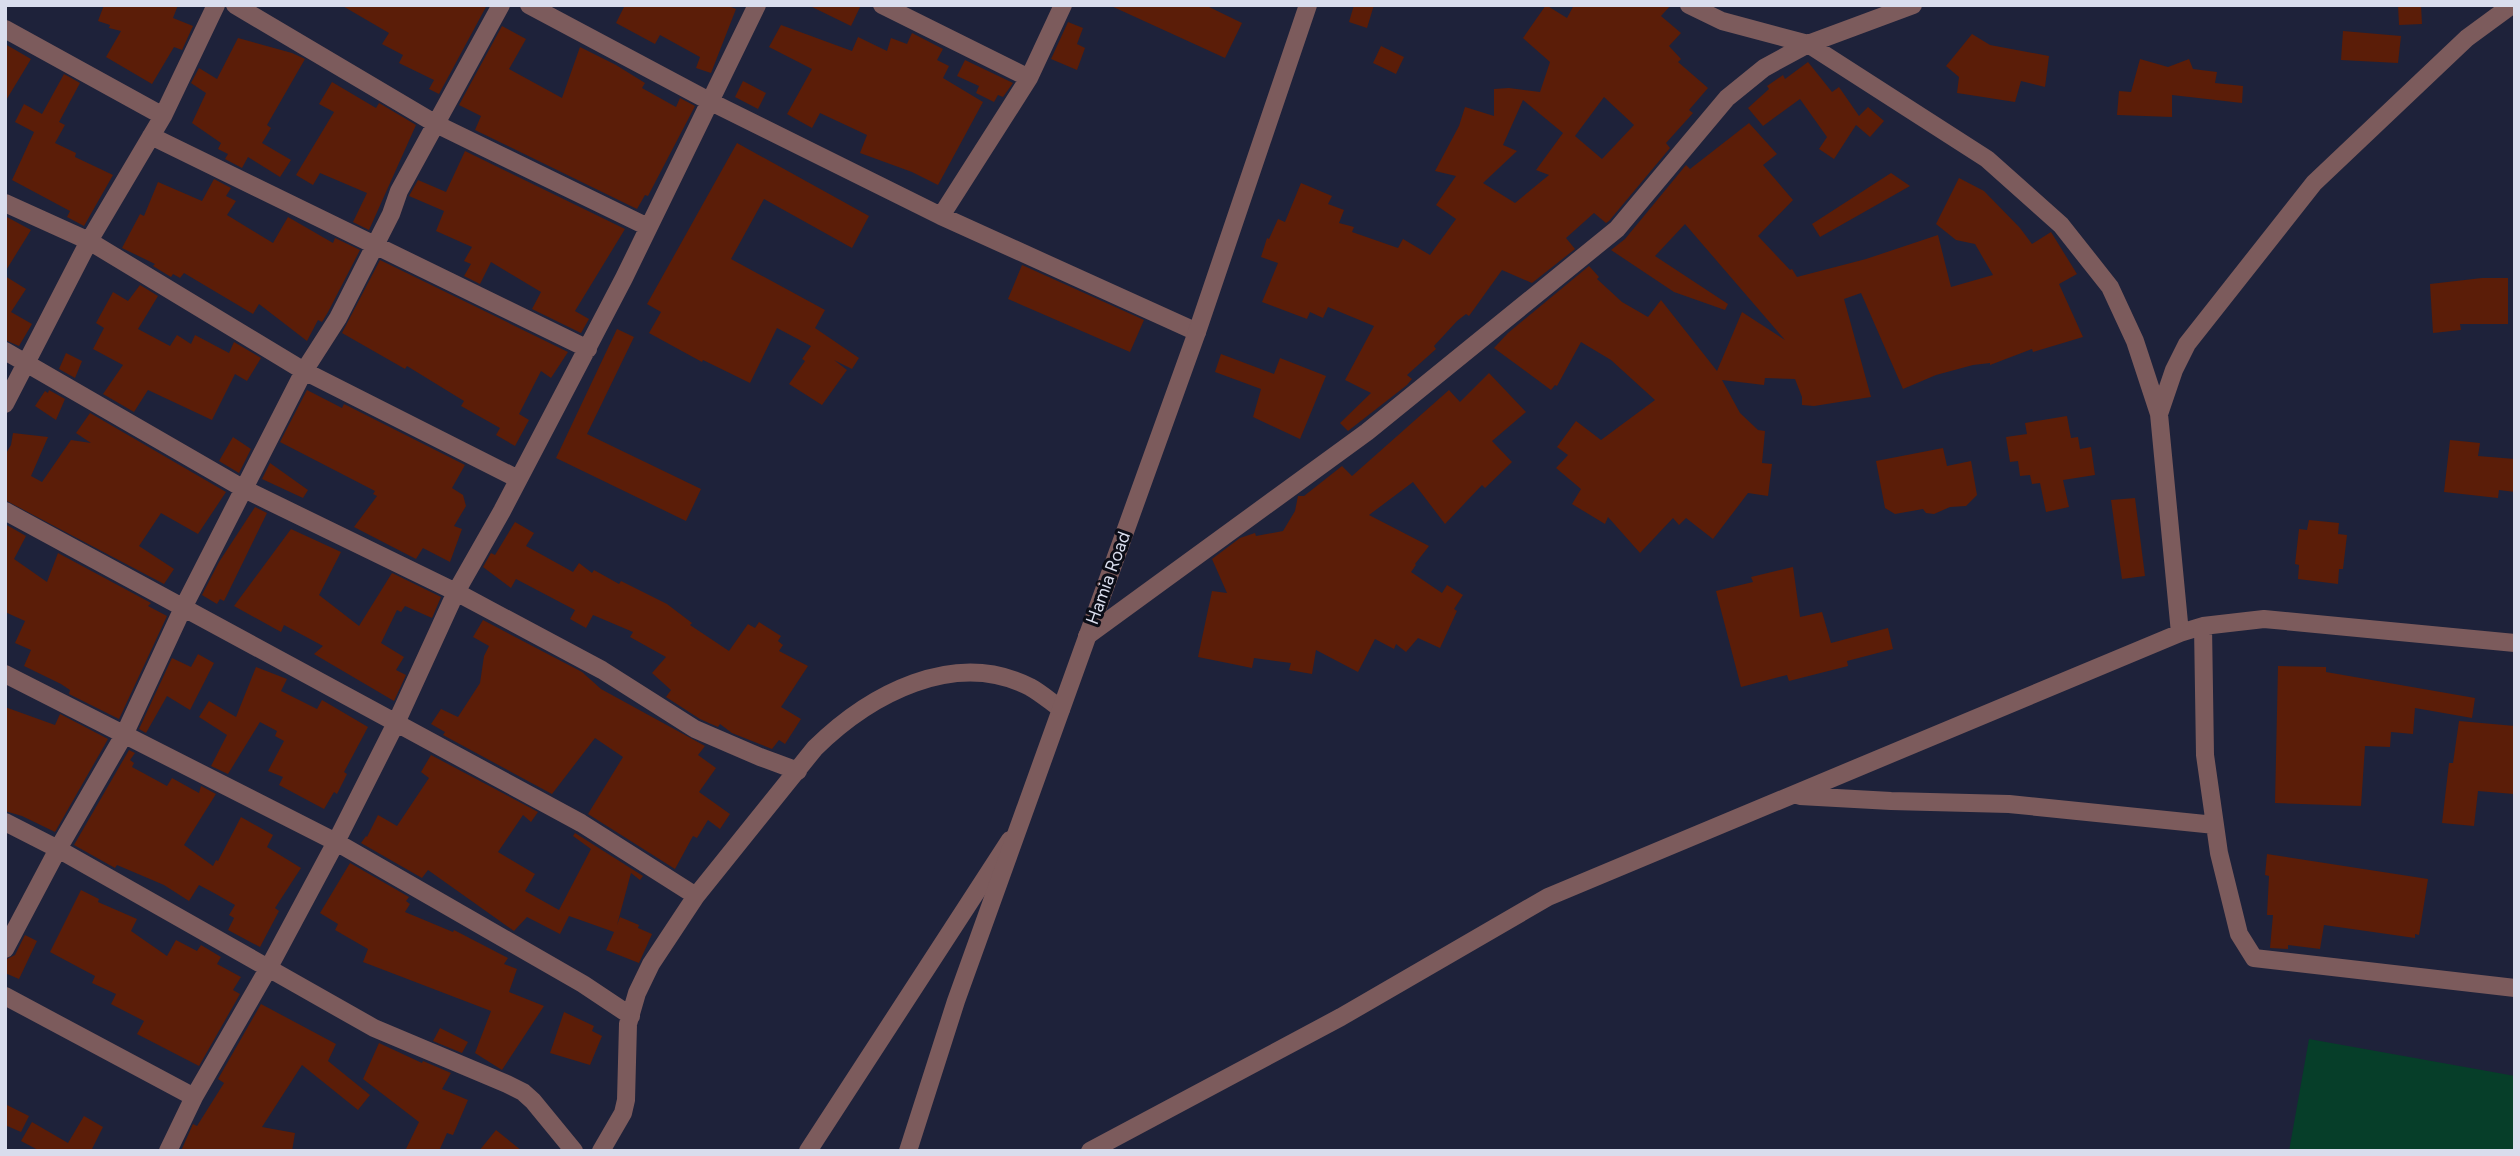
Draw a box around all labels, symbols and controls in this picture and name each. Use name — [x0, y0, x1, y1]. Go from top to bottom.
street label: Hamia Road — [1081, 529, 1135, 627]

